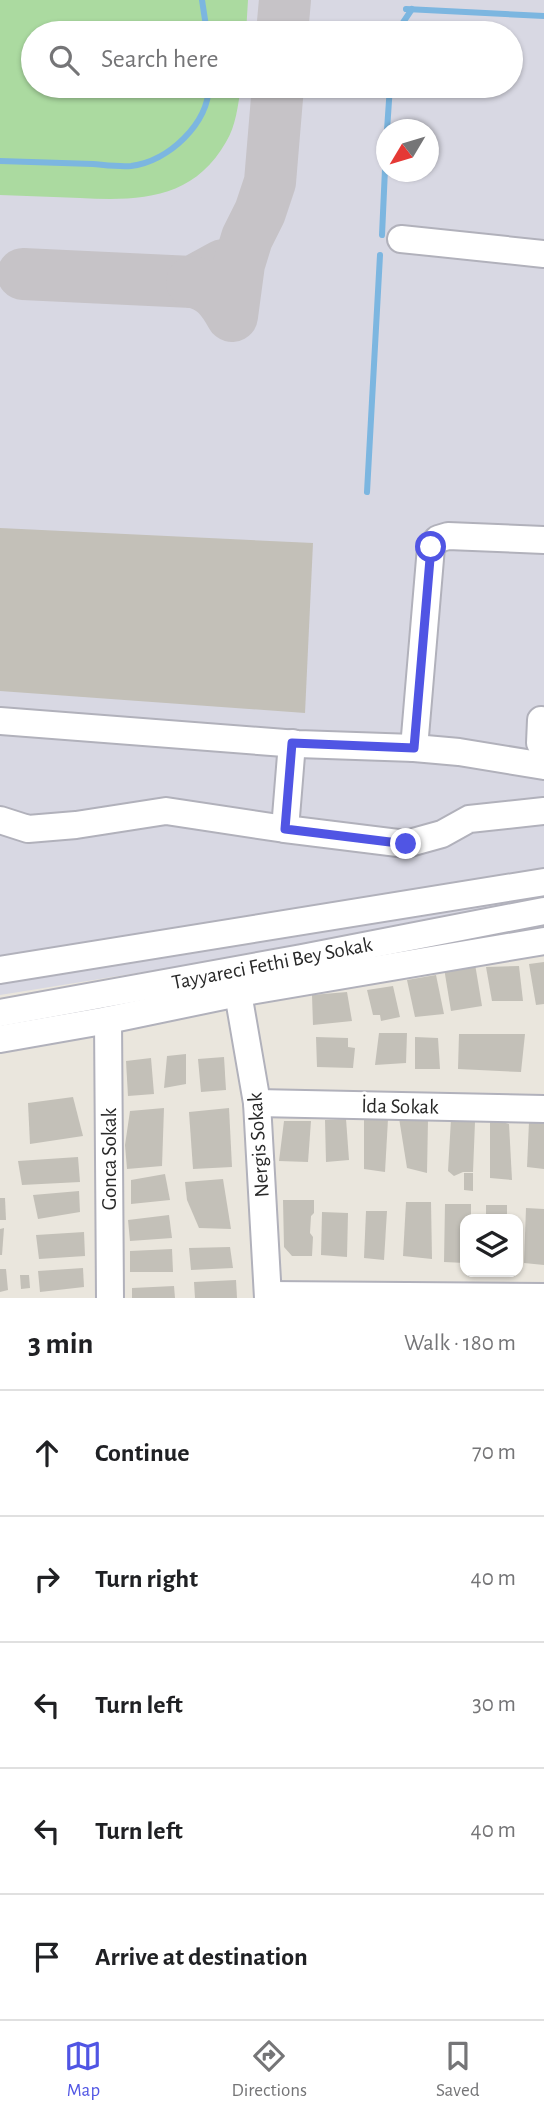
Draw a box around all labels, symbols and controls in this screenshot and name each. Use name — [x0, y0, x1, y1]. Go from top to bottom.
search box — [21, 21, 523, 98]
icon: search — [45, 41, 83, 79]
text: Search here — [101, 46, 219, 72]
north arrow — [376, 119, 439, 182]
route start — [415, 531, 446, 562]
route end — [390, 828, 421, 859]
street label: Tayyareci Fethi Bey Sokak — [170, 934, 375, 993]
street label: Nergis Sokak — [244, 1091, 273, 1198]
street label: İda Sokak — [361, 1094, 439, 1118]
street label: Gonca Sokak — [99, 1107, 120, 1210]
map controls — [460, 1214, 523, 1277]
button: layers — [460, 1214, 523, 1277]
text: 3 min — [28, 1329, 93, 1359]
text: Walk · 180 m — [404, 1332, 516, 1355]
icon: ahead — [28, 1434, 66, 1472]
text: Continue — [95, 1440, 190, 1466]
text: 70 m — [472, 1441, 516, 1464]
icon: right — [28, 1560, 66, 1598]
text: Turn right — [95, 1566, 198, 1592]
text: 40 m — [471, 1567, 516, 1590]
icon: left — [28, 1686, 66, 1724]
text: Turn left — [95, 1692, 183, 1718]
text: 30 m — [472, 1693, 516, 1716]
icon: left — [28, 1812, 66, 1850]
text: Turn left — [95, 1818, 183, 1844]
text: 40 m — [471, 1819, 516, 1842]
icon: arrive — [28, 1938, 66, 1976]
text: Arrive at destination — [95, 1944, 308, 1970]
tab: Map — [64, 2037, 102, 2102]
tab: Directions — [231, 2037, 307, 2102]
tab: Saved — [436, 2037, 480, 2102]

